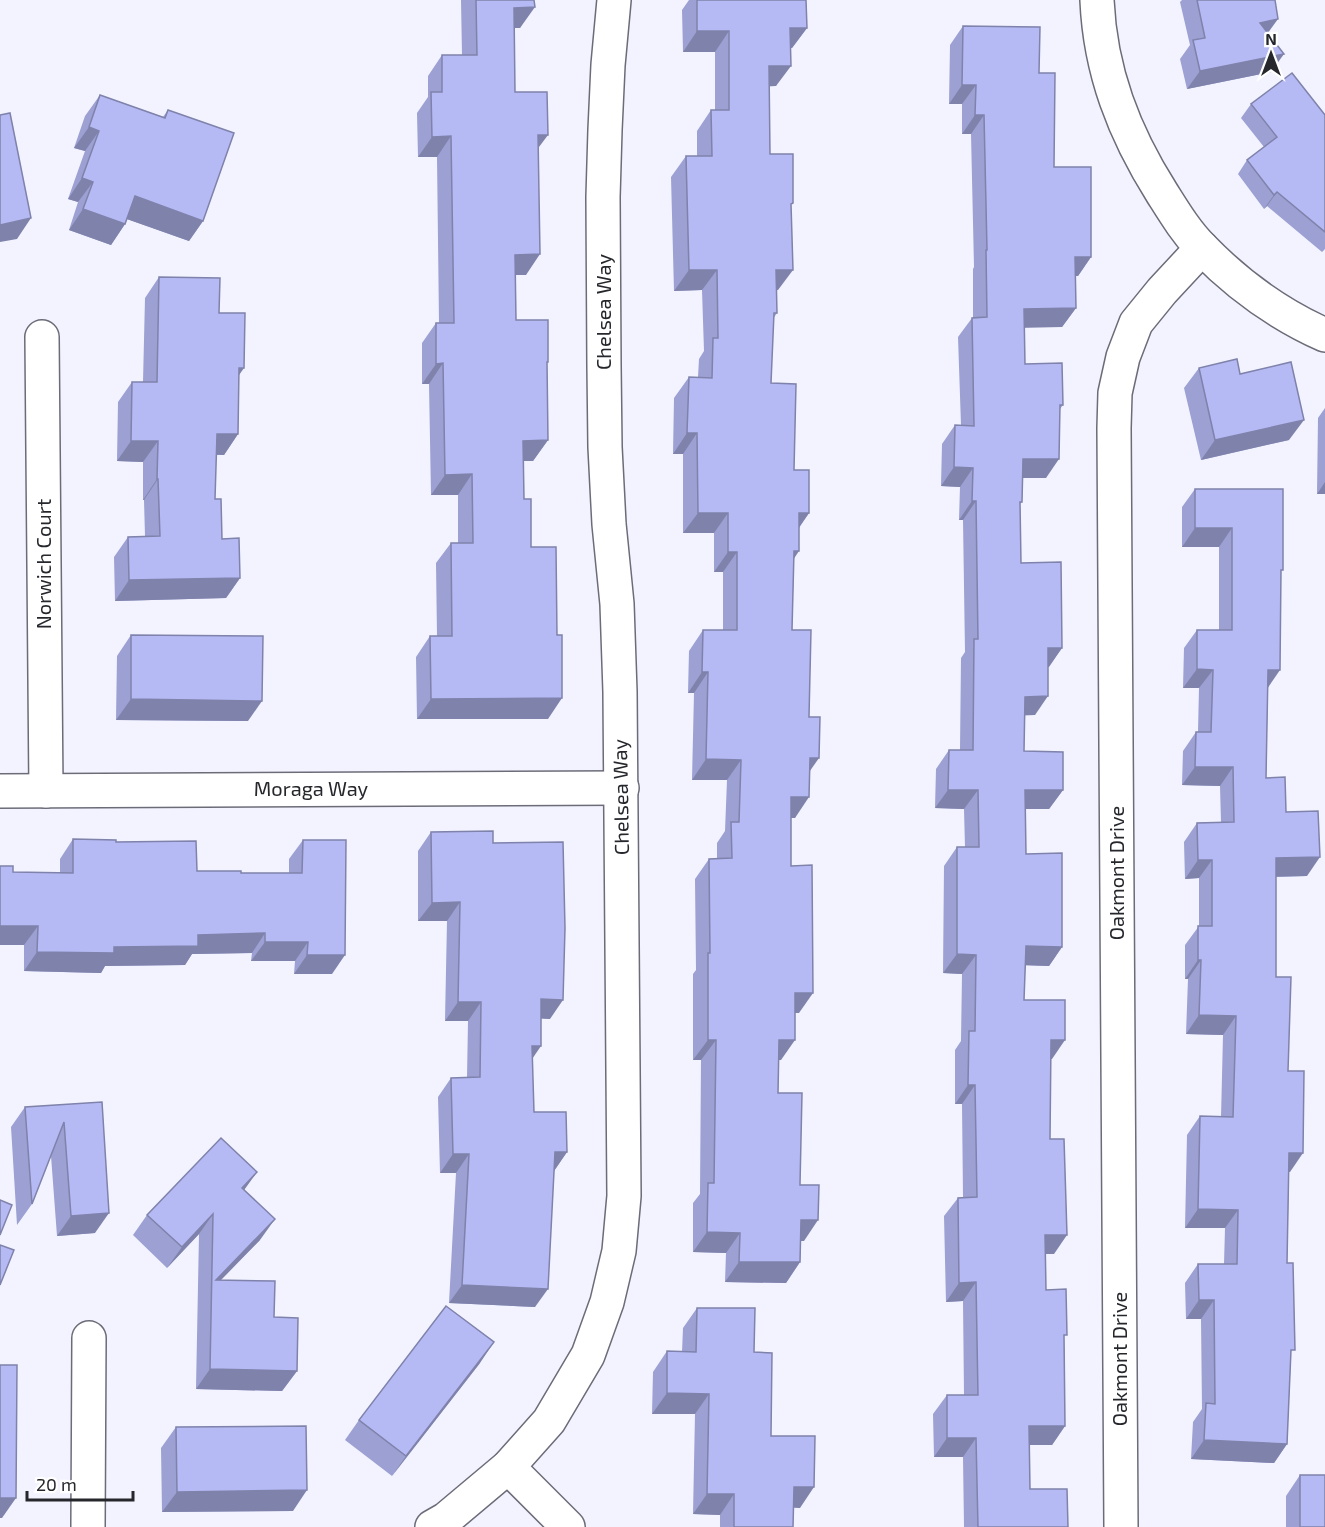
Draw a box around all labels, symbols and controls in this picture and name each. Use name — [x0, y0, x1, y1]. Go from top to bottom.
north arrow — [1241, 24, 1301, 84]
text: N — [1265, 29, 1277, 48]
street label: Chelsea Way — [591, 254, 615, 370]
street label: Norwich Court — [31, 498, 55, 629]
street label: Chelsea Way — [607, 738, 633, 855]
street label: Moraga Way — [254, 776, 369, 800]
street label: Oakmont Drive — [1104, 806, 1128, 940]
street label: Oakmont Drive — [1107, 1292, 1131, 1426]
scale bar — [27, 1464, 134, 1502]
text: 20 m — [36, 1473, 77, 1495]

